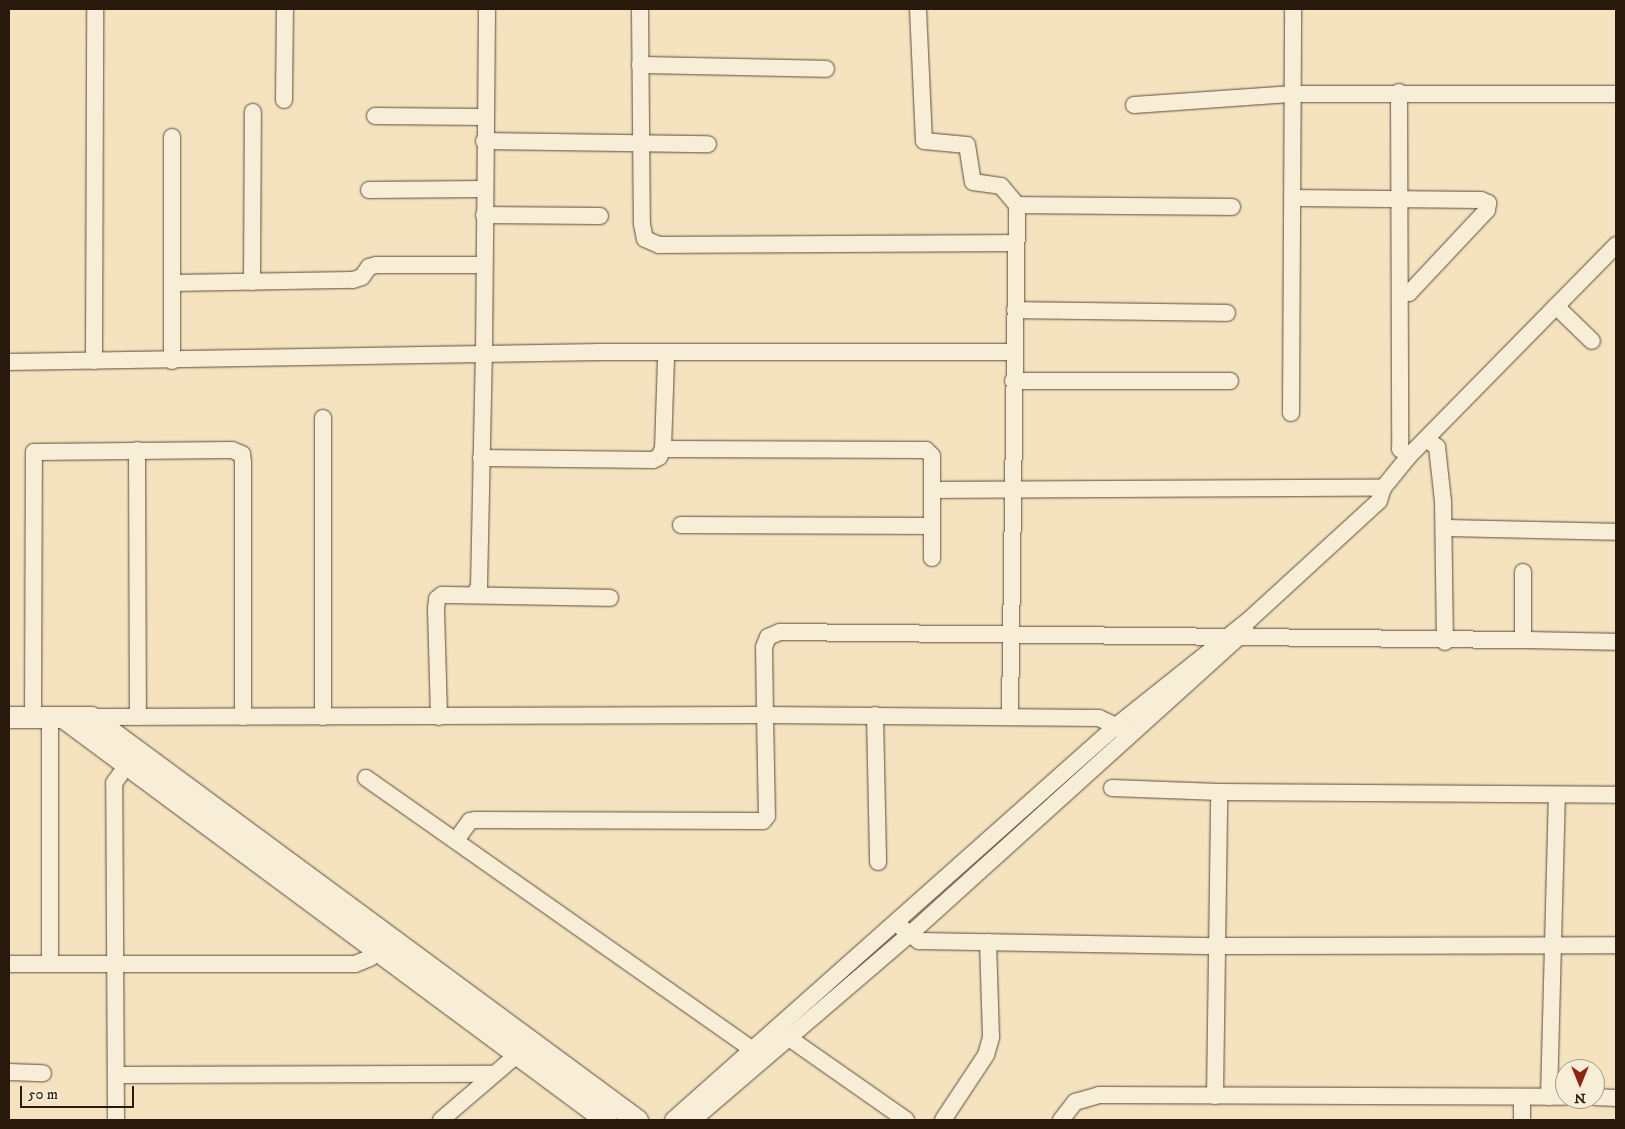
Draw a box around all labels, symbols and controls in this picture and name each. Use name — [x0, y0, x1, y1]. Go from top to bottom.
north arrow — [1555, 1059, 1605, 1109]
scale bar — [22, 1076, 136, 1108]
text: 50 m — [28, 1085, 58, 1104]
text: N — [1574, 1089, 1586, 1107]

